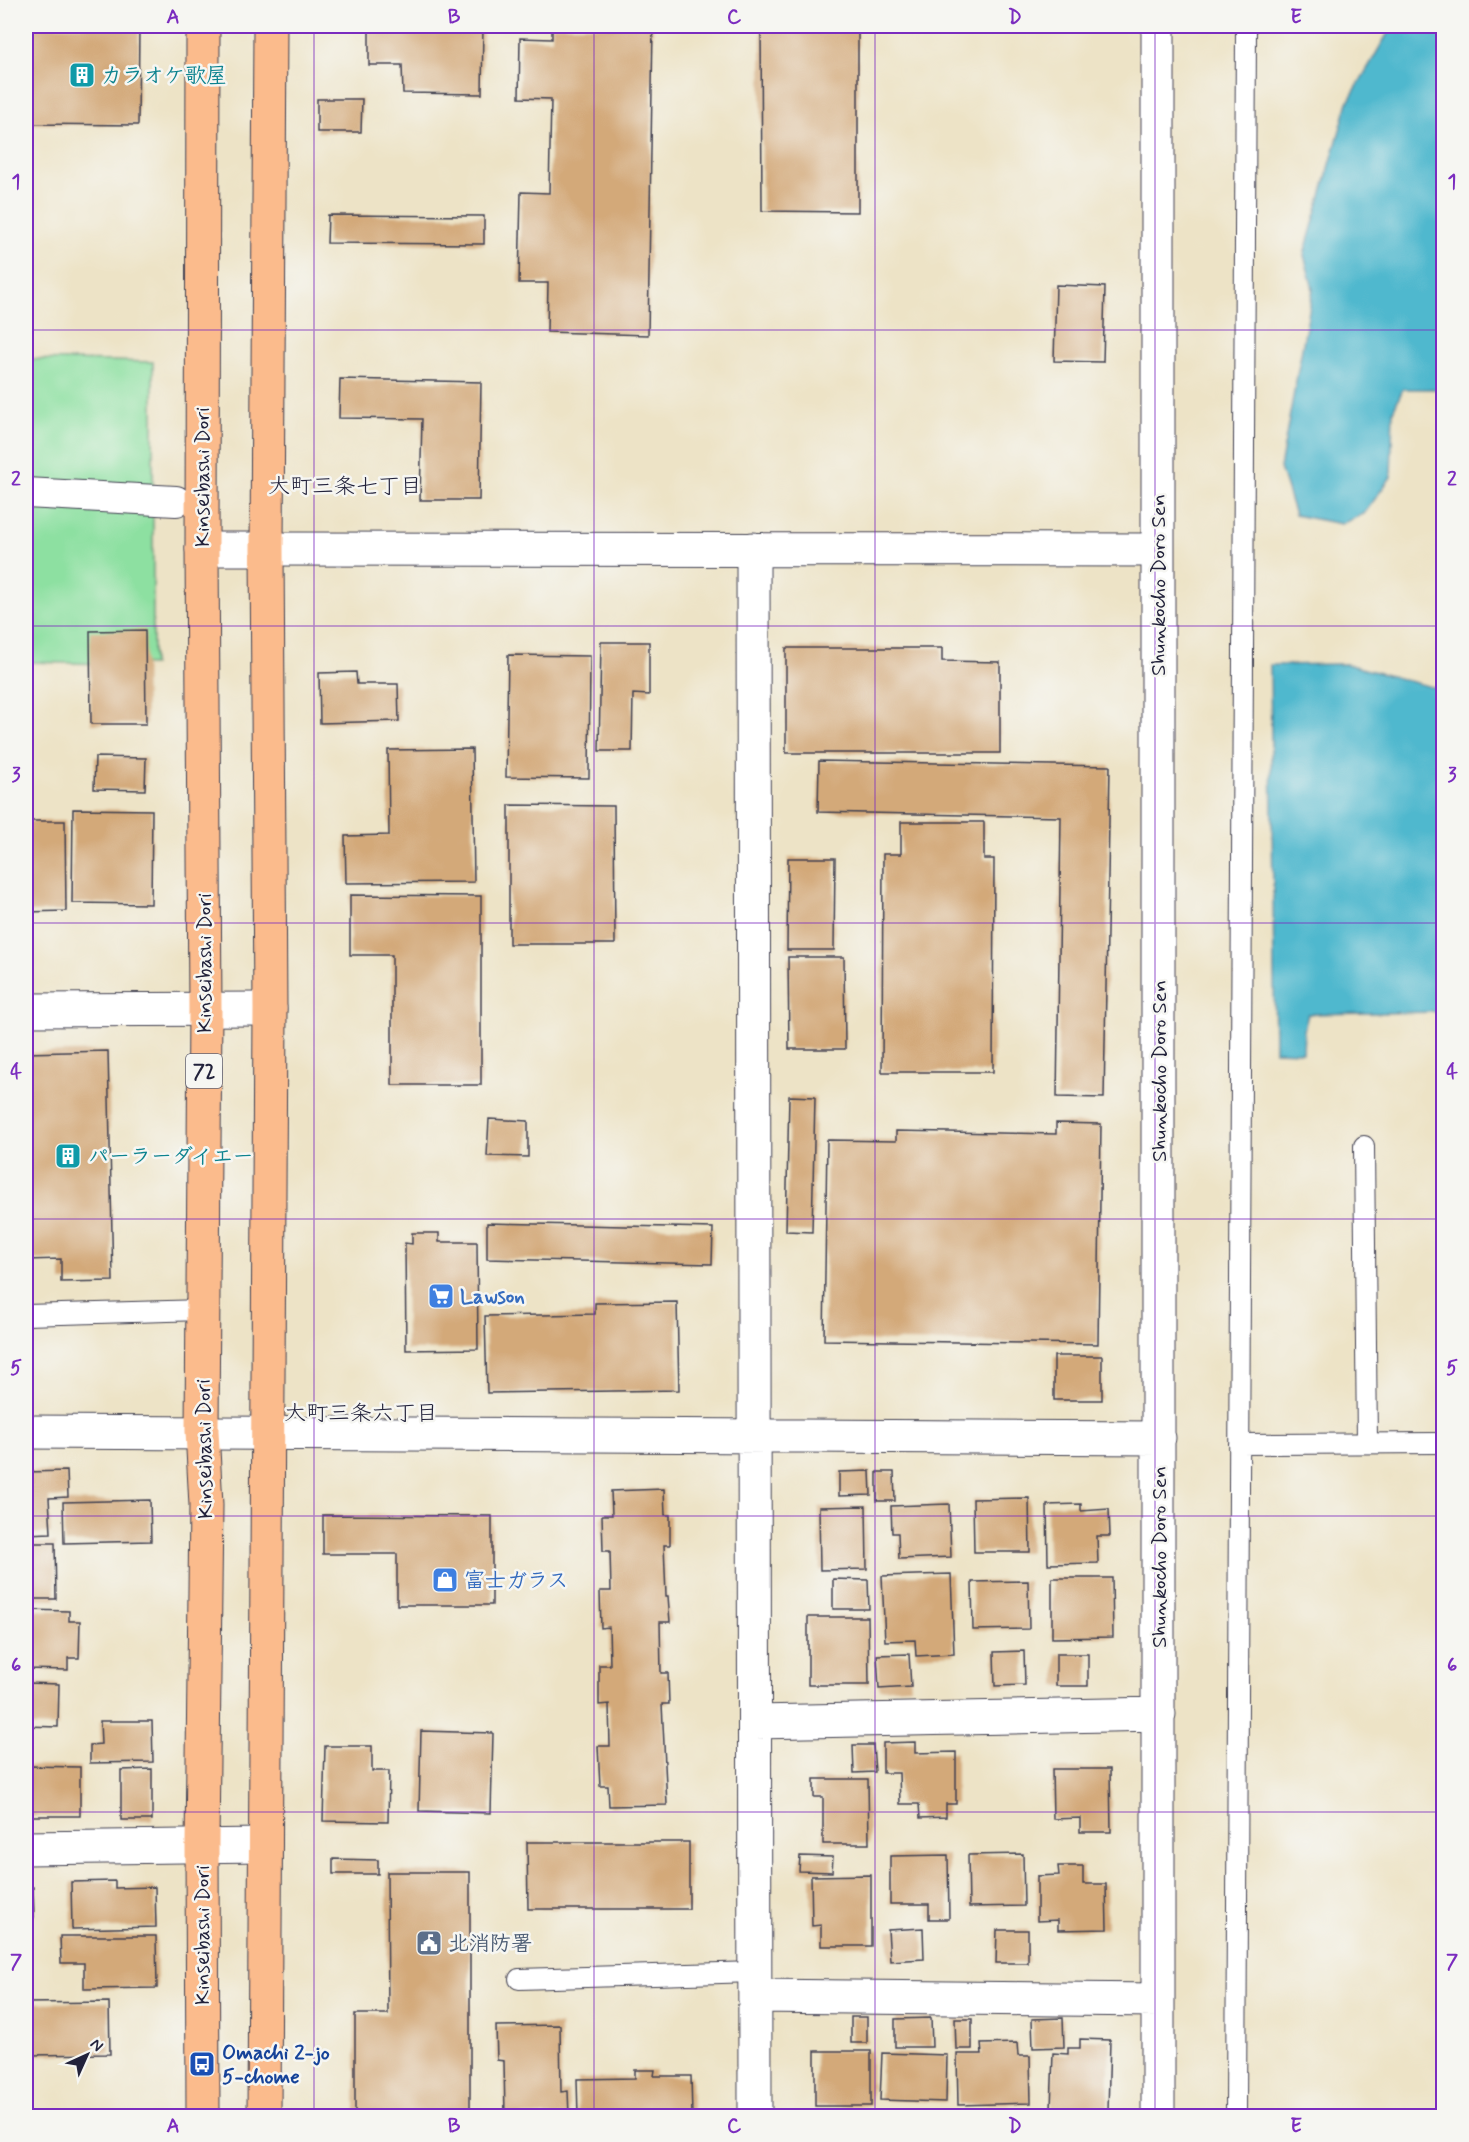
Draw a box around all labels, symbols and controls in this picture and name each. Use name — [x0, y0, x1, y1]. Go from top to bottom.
text: A — [166, 4, 180, 31]
text: B — [448, 4, 461, 31]
text: C — [727, 4, 742, 31]
text: D — [1008, 4, 1022, 31]
text: E — [1290, 4, 1302, 31]
building icon: カラオケ歌屋 — [67, 60, 97, 90]
place label: カラオケ歌屋 — [101, 62, 227, 90]
text: 1 — [12, 169, 20, 196]
text: 1 — [1448, 169, 1456, 196]
street label: Kinseibashi Dori — [189, 407, 217, 547]
text: 2 — [11, 466, 21, 493]
text: 2 — [1447, 466, 1457, 493]
district label: 大町三条七丁目 — [268, 473, 422, 501]
street label: Shunkocho Doro Sen — [1145, 494, 1173, 676]
text: 3 — [11, 762, 21, 789]
text: 3 — [1447, 762, 1457, 789]
street label: Kinseibashi Dori — [191, 893, 219, 1033]
street label: Shunkocho Doro Sen — [1146, 980, 1174, 1162]
road number: 72 — [186, 1054, 222, 1088]
text: 4 — [10, 1059, 22, 1086]
text: 4 — [1446, 1059, 1458, 1086]
building icon: パーラーダイエー — [53, 1141, 83, 1171]
place label: パーラーダイエー — [88, 1143, 253, 1171]
supermarket icon: Lawson — [426, 1281, 456, 1311]
place label: Lawson — [460, 1283, 525, 1311]
text: 5 — [10, 1355, 22, 1382]
text: 5 — [1446, 1355, 1458, 1382]
street label: Kinseibashi Dori — [190, 1379, 220, 1519]
district label: 大町三条六丁目 — [284, 1400, 438, 1428]
street label: Shunkocho Doro Sen — [1146, 1466, 1174, 1648]
shop icon: 富士ガラス — [430, 1565, 460, 1595]
place label: 富士ガラス — [464, 1567, 568, 1595]
text: 6 — [11, 1652, 21, 1679]
text: 6 — [1447, 1652, 1457, 1679]
street label: Kinseibashi Dori — [189, 1865, 217, 2005]
public building icon: 北消防署 — [414, 1928, 444, 1958]
place label: 北消防署 — [448, 1930, 532, 1958]
text: 7 — [10, 1949, 22, 1976]
text: 7 — [1446, 1949, 1458, 1976]
north arrow — [57, 2025, 117, 2085]
text: N — [85, 2034, 108, 2057]
place label: Omachi 2-jo 5-chome — [222, 2039, 330, 2091]
bus stop icon: Omachi 2-jo 5-chome — [187, 2049, 217, 2079]
text: A — [166, 2113, 180, 2140]
text: B — [448, 2113, 461, 2140]
text: C — [727, 2113, 742, 2140]
text: D — [1008, 2113, 1022, 2140]
text: E — [1290, 2113, 1302, 2140]

